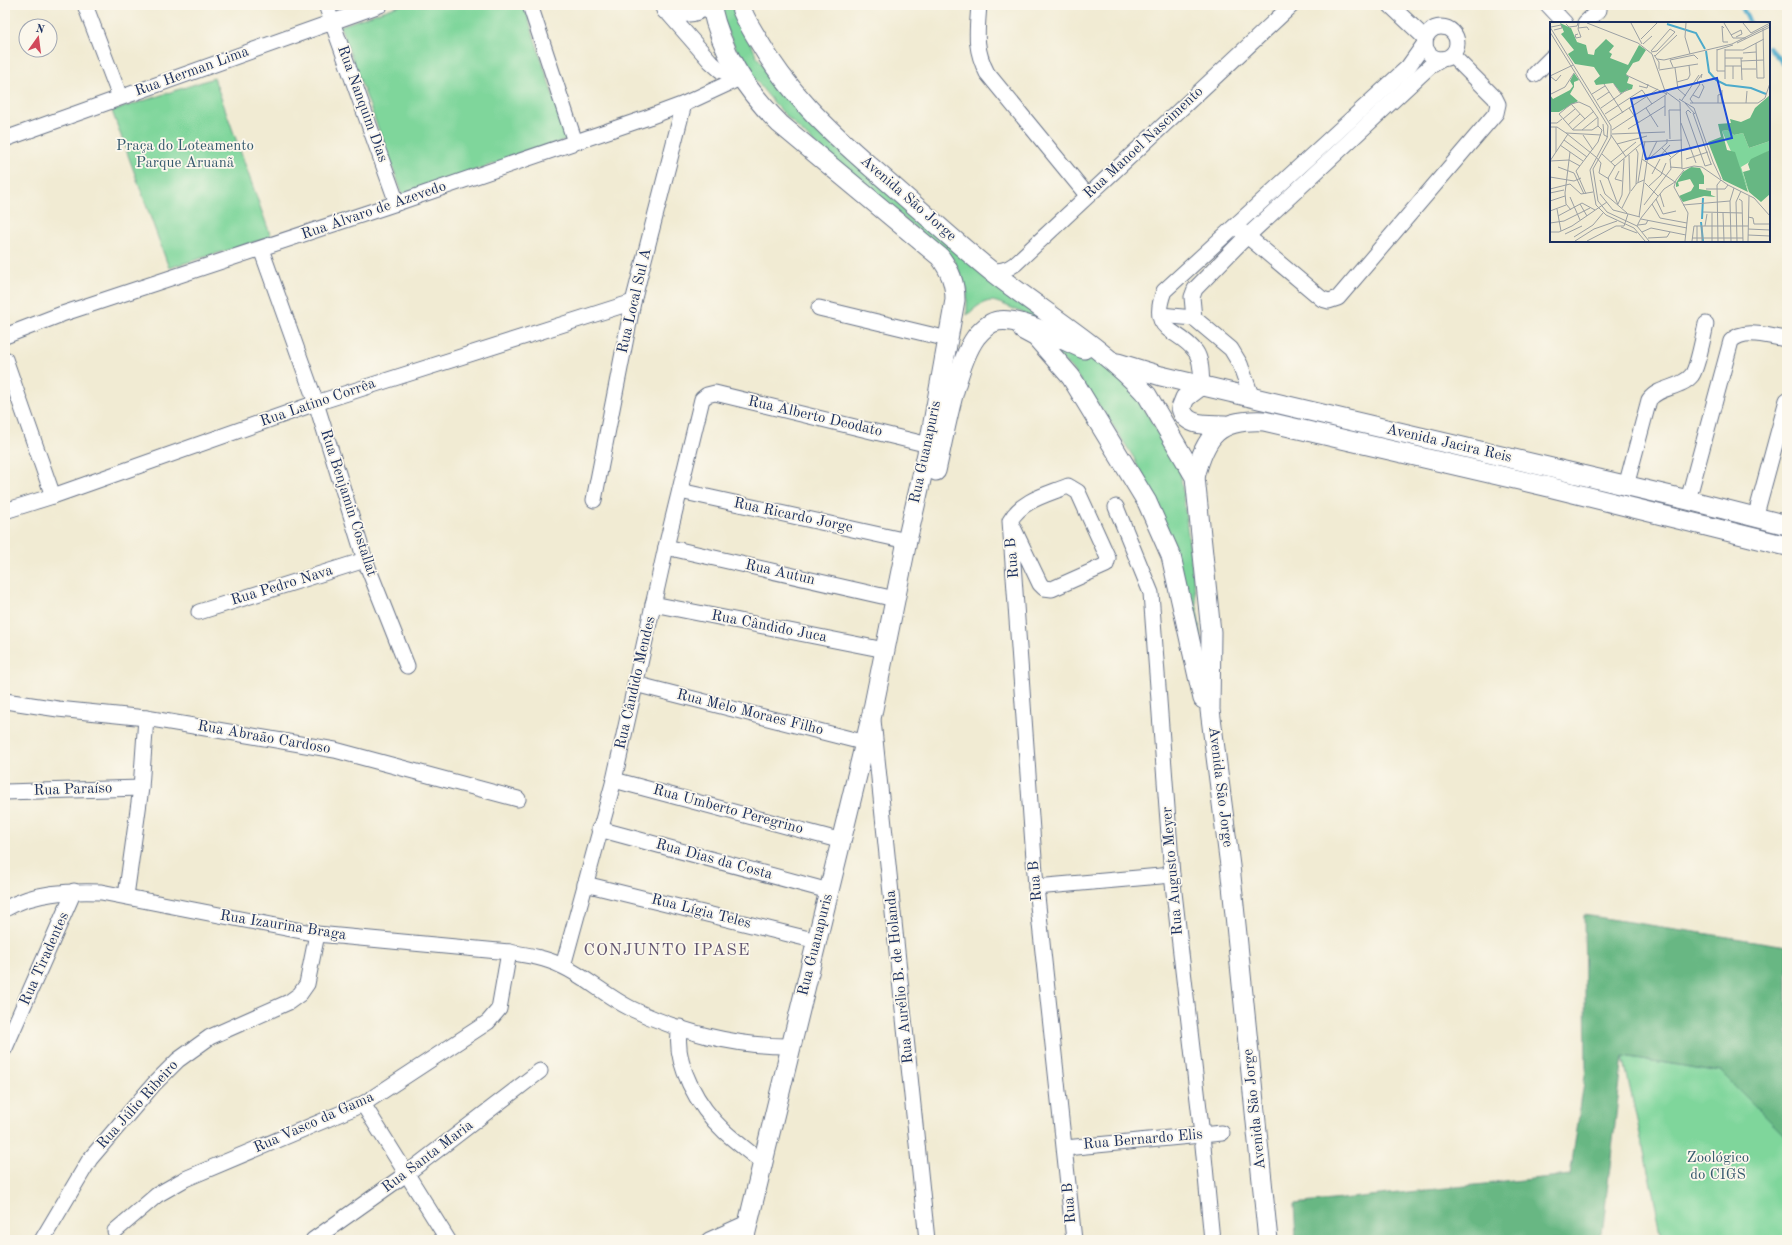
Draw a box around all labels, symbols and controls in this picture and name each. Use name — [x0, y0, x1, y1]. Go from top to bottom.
north arrow — [18, 18, 58, 58]
inset map — [1550, 22, 1770, 242]
text: N — [35, 23, 46, 36]
street label: Rua Herman Lima — [133, 44, 252, 100]
street label: Rua Nanquim Dias — [334, 44, 390, 164]
street label: Rua Manoel Nascimento — [1082, 84, 1206, 202]
park label: Praça do Loteamento Parque Aruanã — [116, 139, 254, 171]
street label: Avenida São Jorge — [857, 154, 959, 245]
street label: Rua Álvaro de Azevedo — [299, 176, 448, 243]
street label: Rua Local Sul A — [616, 247, 654, 355]
street label: Rua Latino Corrêa — [258, 376, 378, 430]
street label: Rua Alberto Deodato — [746, 394, 884, 440]
street label: Rua Guanapuris — [908, 399, 944, 505]
street label: Avenida Jacira Reis — [1385, 422, 1513, 466]
street label: Rua Benjamin Costallat — [317, 428, 379, 578]
street label: Rua Ricardo Jorge — [732, 496, 854, 536]
street label: Rua B — [1004, 537, 1022, 579]
street label: Rua Autun — [744, 558, 816, 588]
street label: Rua Pedro Nava — [229, 563, 335, 609]
street label: Rua Cândido Juca — [710, 608, 829, 646]
street label: Rua Cândido Mendes — [613, 615, 659, 751]
street label: Rua Melo Moraes Filho — [675, 688, 825, 738]
street label: Rua Abraão Cardoso — [196, 719, 332, 757]
street label: Avenida São Jorge — [1205, 726, 1235, 848]
street label: Rua Paraíso — [33, 781, 113, 799]
street label: Rua Umberto Peregrino — [651, 783, 805, 837]
street label: Rua Augusto Meyer — [1160, 806, 1186, 936]
street label: Rua Dias da Costa — [654, 837, 775, 883]
street label: Rua B — [1027, 860, 1045, 902]
street label: Rua Aurélio B. de Holanda — [883, 889, 917, 1064]
street label: Rua Lígia Teles — [650, 892, 752, 932]
street label: Rua Guanapuris — [796, 892, 836, 998]
street label: Rua Izaurina Braga — [219, 909, 348, 943]
street label: Rua Tiradentes — [18, 910, 72, 1008]
district label: CONJUNTO IPASE — [584, 942, 751, 959]
street label: Avenida São Jorge — [1241, 1048, 1269, 1170]
street label: Rua Júlio Ribeiro — [95, 1058, 181, 1152]
street label: Rua Vasco da Gama — [252, 1090, 377, 1156]
street label: Rua Santa Maria — [380, 1118, 477, 1196]
street label: Rua Bernardo Elis — [1083, 1127, 1203, 1153]
park label: Zoológico do CIGS — [1687, 1151, 1749, 1183]
street label: Rua B — [1061, 1182, 1079, 1224]

